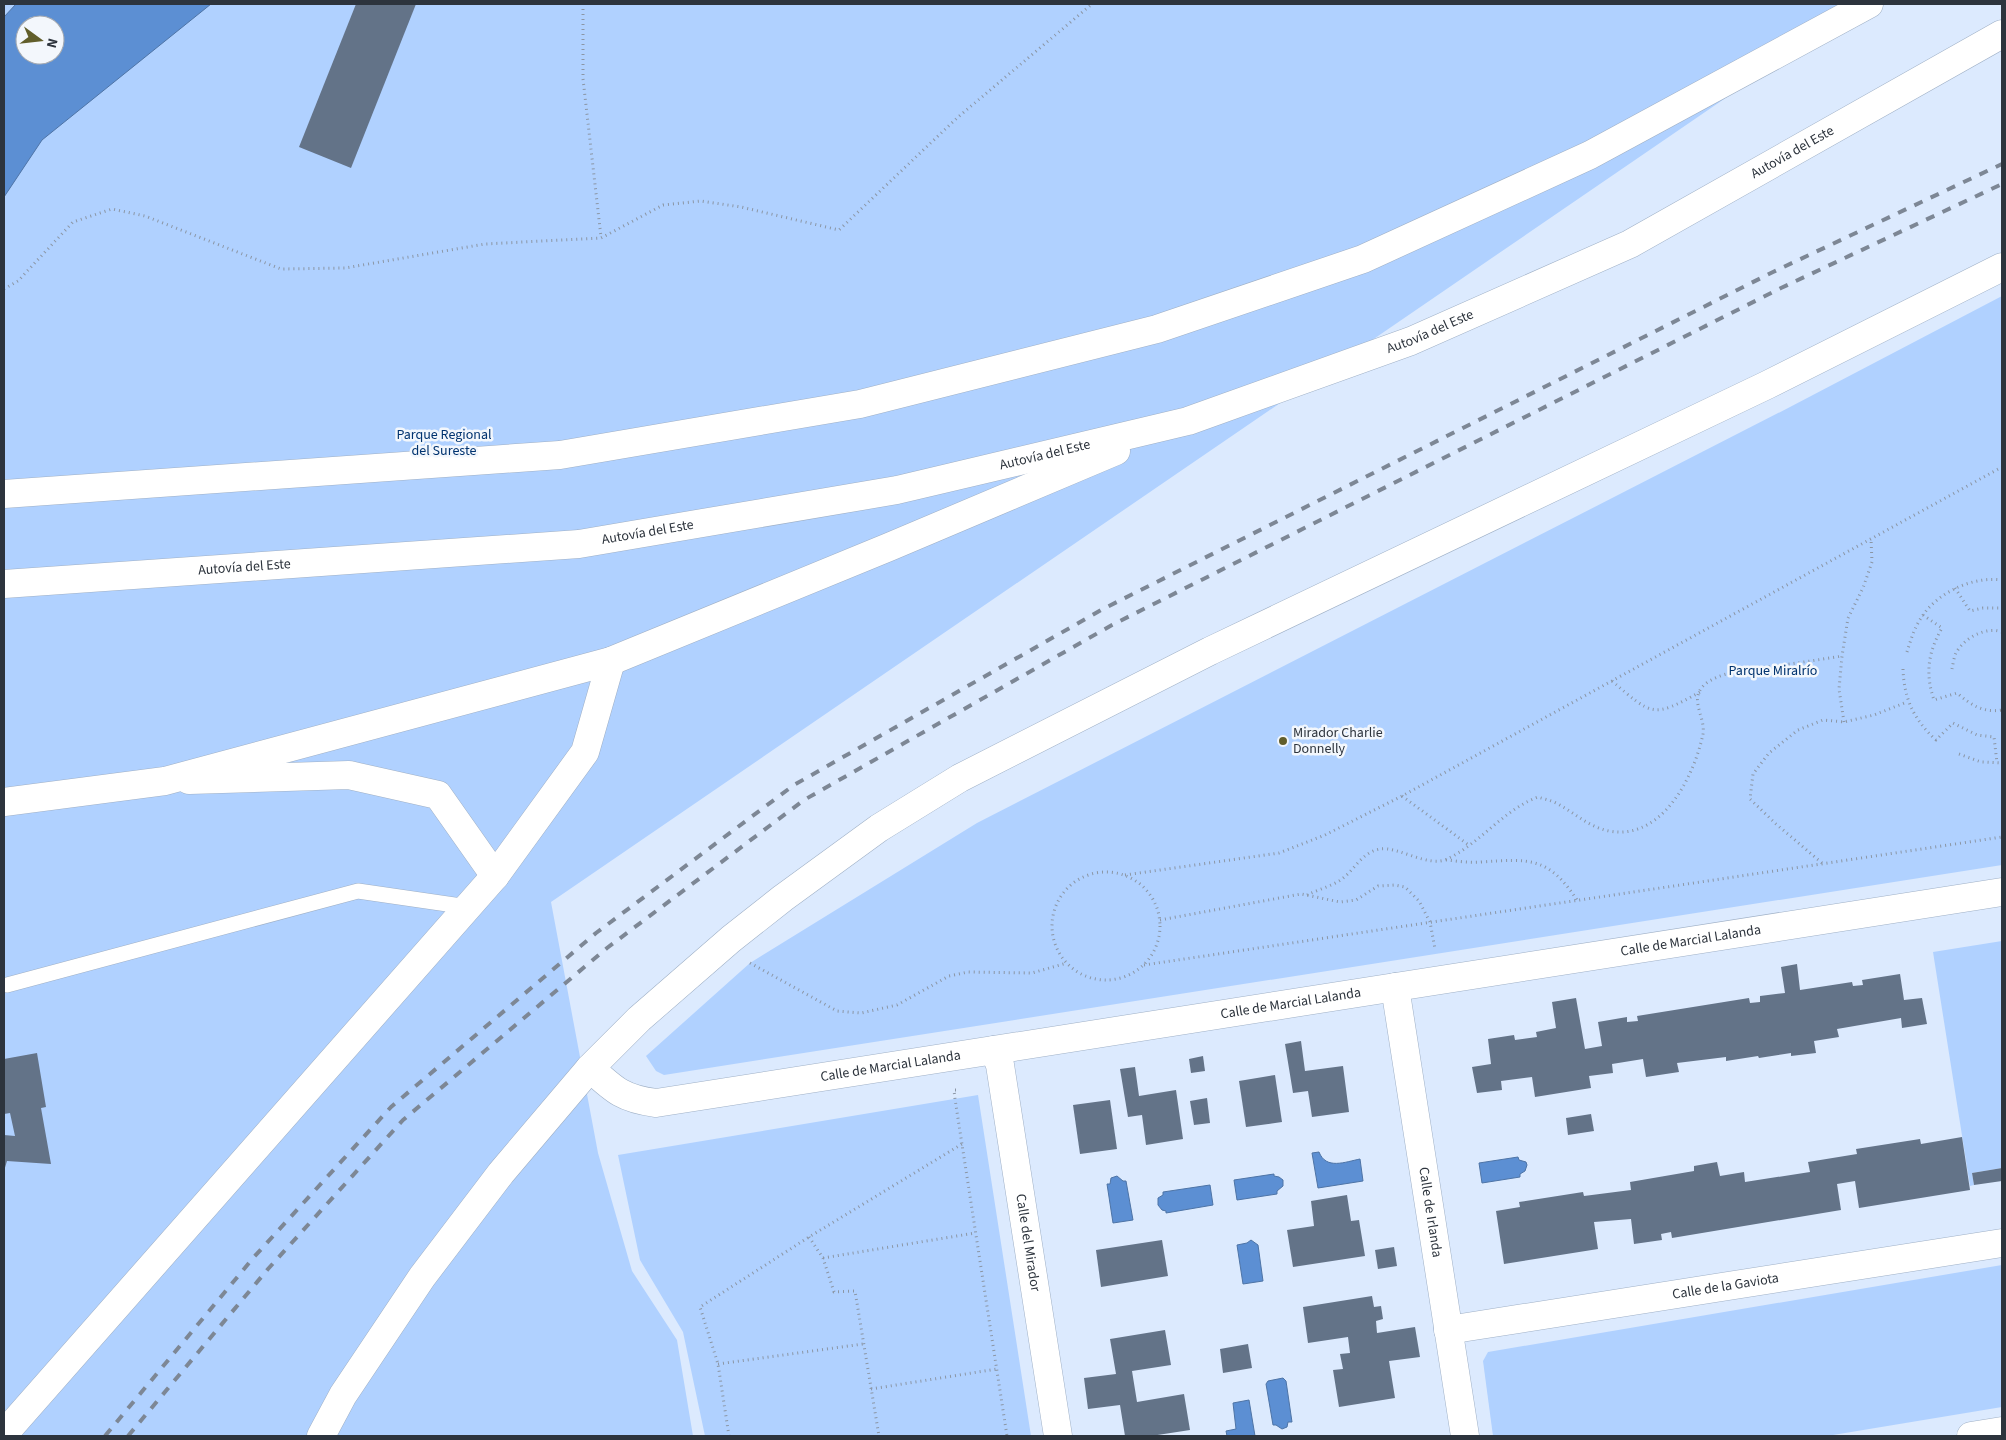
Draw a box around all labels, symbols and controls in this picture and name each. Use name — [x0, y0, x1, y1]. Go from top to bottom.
north arrow — [15, 15, 65, 65]
text: N — [41, 36, 62, 50]
street label: Autovía del Este — [1747, 121, 1838, 184]
street label: Autovía del Este — [1384, 305, 1477, 359]
park label: Parque Regional del Sureste — [396, 425, 492, 461]
street label: Autovía del Este — [998, 434, 1092, 475]
street label: Autovía del Este — [600, 515, 695, 550]
street label: Autovía del Este — [197, 554, 291, 580]
park label: Parque Miralrío — [1729, 661, 1817, 681]
place label: Mirador Charlie Donnelly — [1293, 723, 1383, 759]
marker: Mirador Charlie Donnelly — [1277, 735, 1289, 747]
street label: Calle de Marcial Lalanda — [1619, 920, 1762, 962]
street label: Calle de Marcial Lalanda — [1219, 983, 1362, 1024]
street label: Calle de Marcial Lalanda — [819, 1045, 962, 1087]
street label: Calle de Irlanda — [1413, 1166, 1447, 1259]
street label: Calle del Mirador — [1010, 1192, 1045, 1293]
street label: Calle de la Gaviota — [1671, 1268, 1780, 1305]

